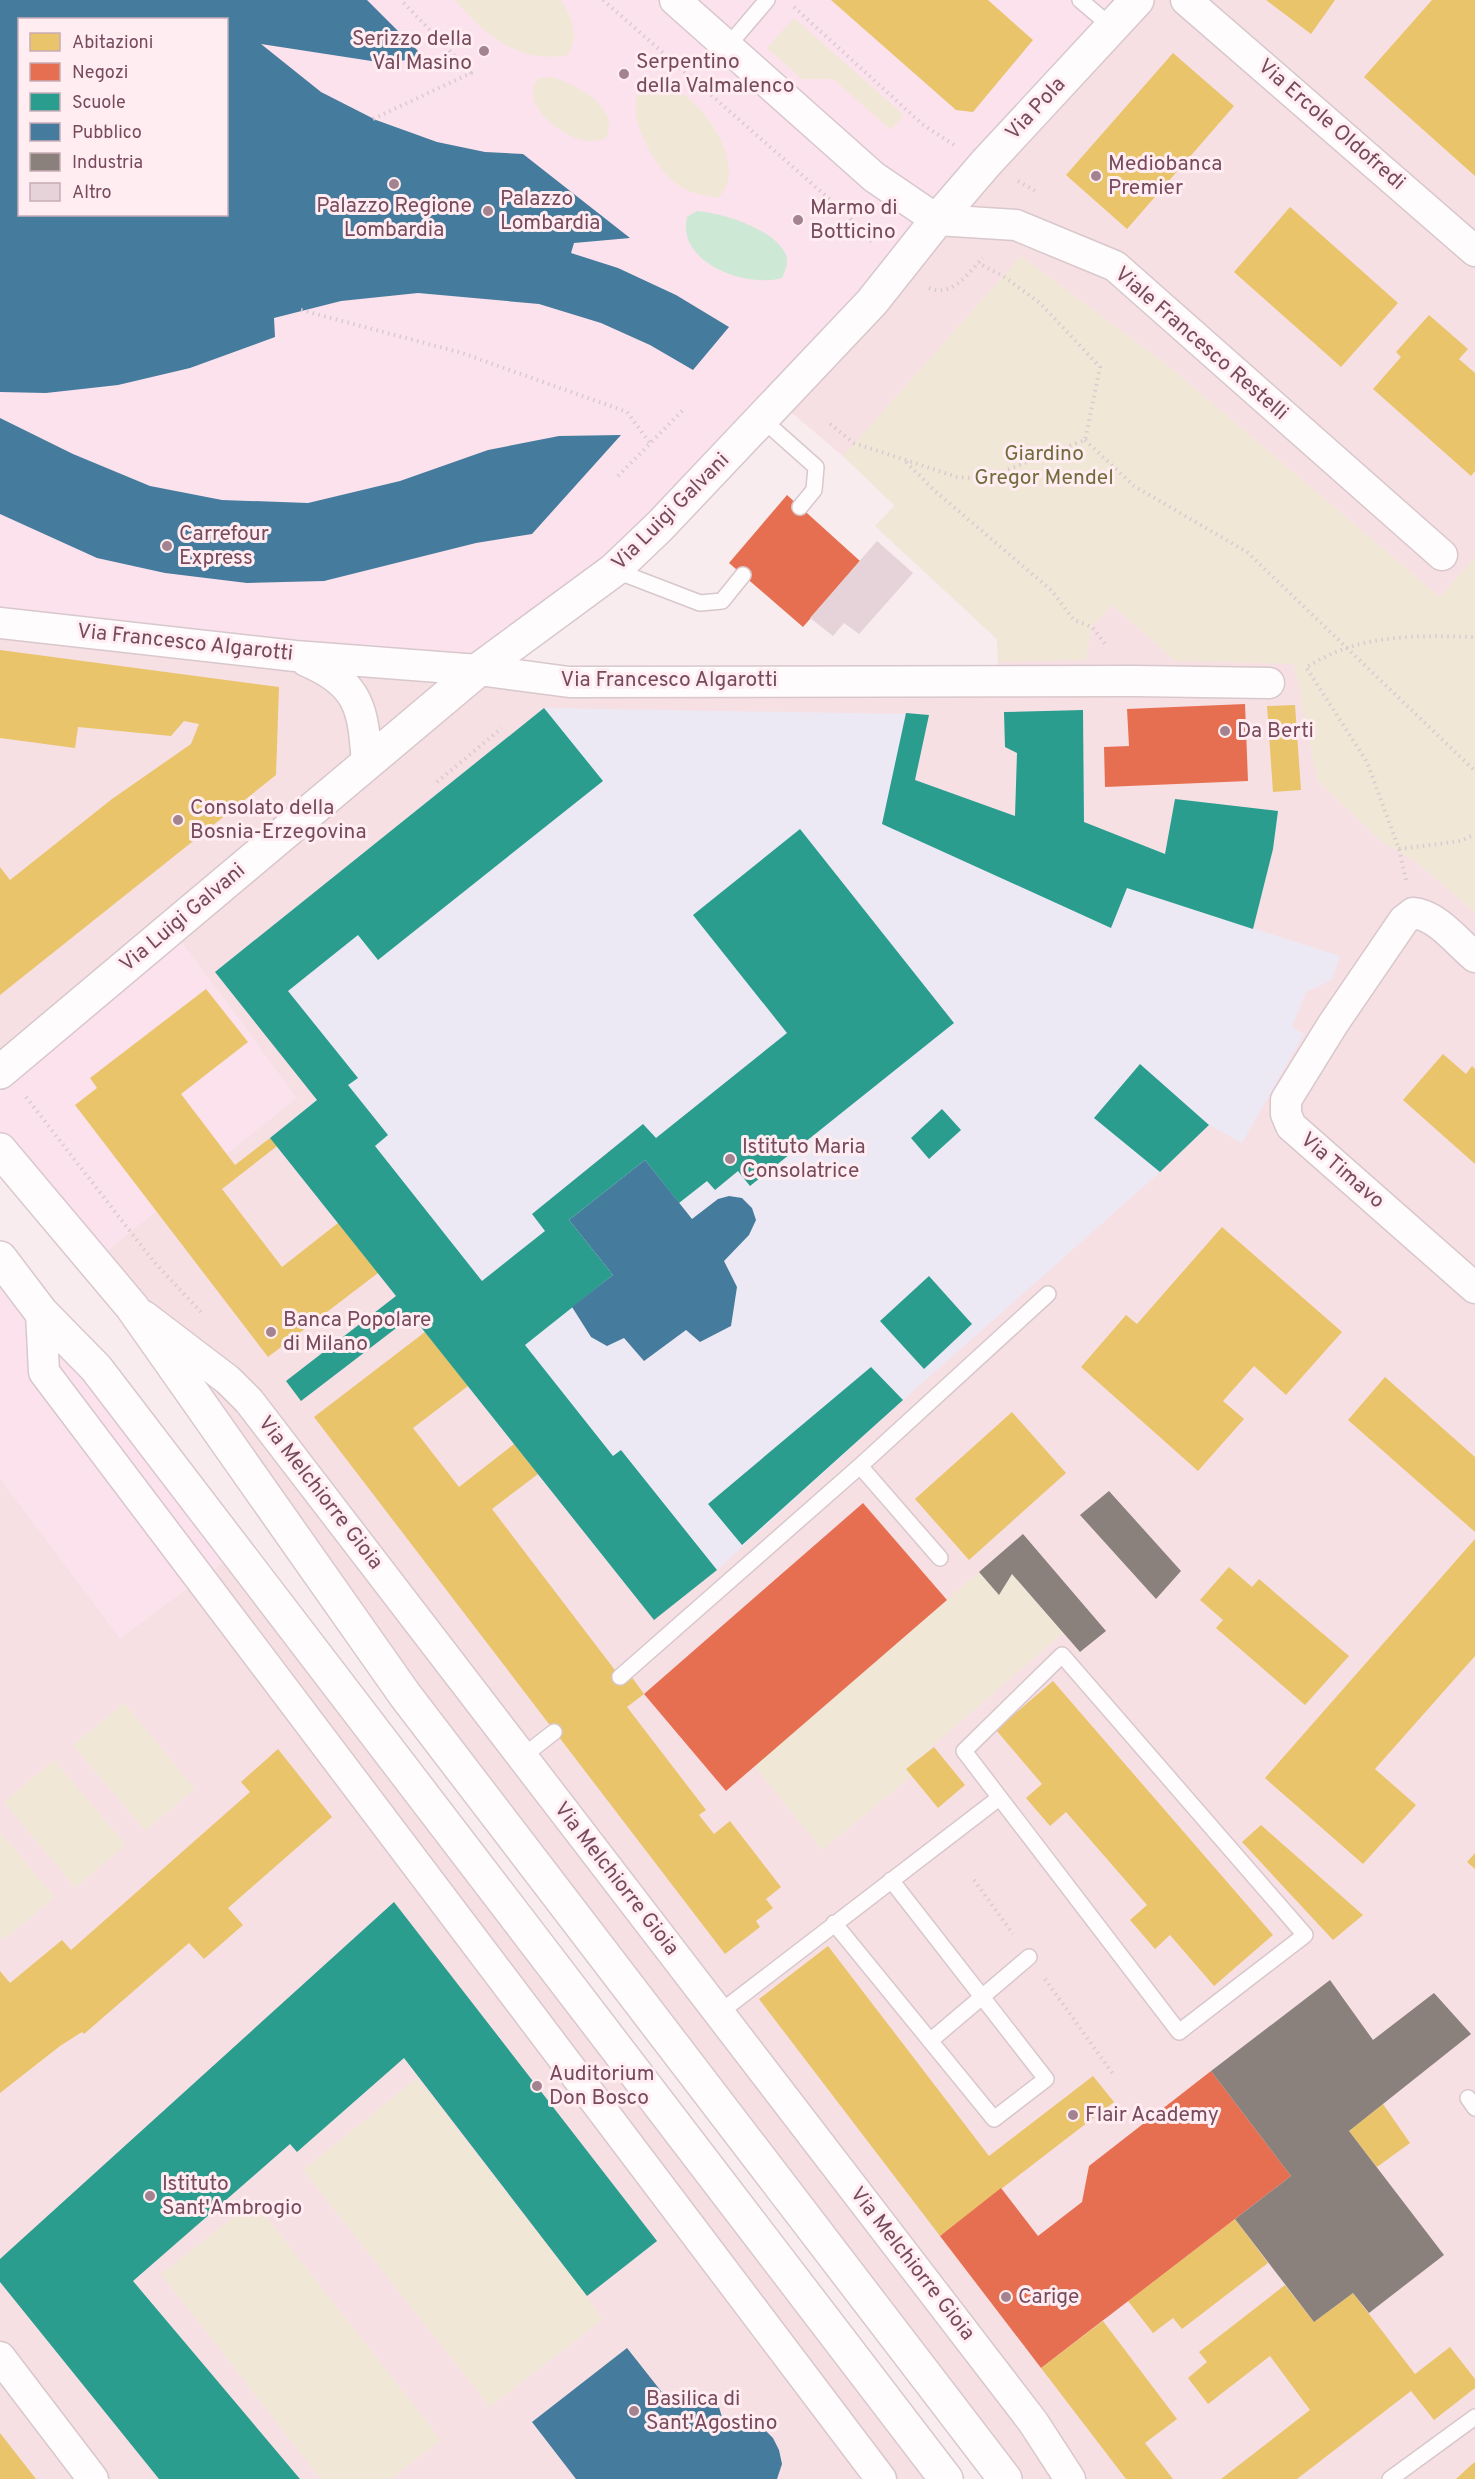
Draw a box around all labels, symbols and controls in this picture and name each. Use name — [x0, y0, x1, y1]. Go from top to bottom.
legend — [18, 18, 228, 216]
place label: Serizzo della Val Masino — [352, 26, 472, 77]
text: Abitazioni — [72, 32, 153, 55]
marker: Serizzo della Val Masino — [477, 44, 491, 58]
place label: Serpentino della Valmalenco — [636, 49, 795, 100]
street label: Via Ercole Oldofredi — [1252, 54, 1410, 196]
text: Negozi — [72, 62, 128, 85]
marker: Serpentino della Valmalenco — [617, 67, 631, 81]
street label: Via Pola — [1000, 72, 1072, 146]
text: Scuole — [72, 92, 126, 115]
text: Pubblico — [72, 122, 142, 145]
place label: Mediobanca Premier — [1108, 151, 1222, 202]
text: Industria — [72, 152, 143, 175]
marker: Mediobanca Premier — [1089, 169, 1103, 183]
marker: Palazzo Regione Lombardia — [387, 177, 401, 191]
text: Altro — [72, 182, 112, 205]
place label: Palazzo Lombardia — [500, 186, 600, 237]
place label: Palazzo Regione Lombardia — [316, 193, 472, 244]
place label: Marmo di Botticino — [810, 195, 898, 246]
marker: Palazzo Lombardia — [481, 204, 495, 218]
marker: Marmo di Botticino — [791, 213, 805, 227]
street label: Viale Francesco Restelli — [1109, 261, 1293, 427]
park label: Giardino Gregor Mendel — [974, 441, 1114, 492]
street label: Via Luigi Galvani — [606, 447, 736, 577]
place label: Carrefour Express — [179, 521, 269, 572]
marker: Carrefour Express — [160, 539, 174, 553]
street label: Via Francesco Algarotti — [76, 618, 294, 668]
street label: Via Francesco Algarotti — [561, 667, 778, 694]
place label: Da Berti — [1237, 718, 1314, 745]
marker: Da Berti — [1218, 724, 1232, 738]
place label: Consolato della Bosnia-Erzegovina — [190, 795, 367, 846]
marker: Consolato della Bosnia-Erzegovina — [171, 813, 185, 827]
street label: Via Luigi Galvani — [115, 858, 251, 978]
street label: Via Timavo — [1294, 1127, 1390, 1215]
place label: Istituto Maria Consolatrice — [742, 1134, 866, 1185]
marker: Istituto Maria Consolatrice — [723, 1152, 737, 1166]
place label: Banca Popolare di Milano — [283, 1307, 431, 1358]
marker: Banca Popolare di Milano — [264, 1325, 278, 1339]
street label: Via Melchiorre Gioia — [252, 1411, 388, 1575]
street label: Via Melchiorre Gioia — [548, 1797, 684, 1961]
place label: Auditorium Don Bosco — [549, 2061, 655, 2112]
marker: Auditorium Don Bosco — [530, 2079, 544, 2093]
place label: Flair Academy — [1085, 2102, 1219, 2129]
marker: Flair Academy — [1066, 2108, 1080, 2122]
place label: Istituto Sant'Ambrogio — [162, 2171, 302, 2222]
street label: Via Melchiorre Gioia — [844, 2182, 980, 2346]
marker: Istituto Sant'Ambrogio — [143, 2189, 157, 2203]
place label: Carige — [1018, 2284, 1079, 2311]
marker: Carige — [999, 2290, 1013, 2304]
place label: Basilica di Sant'Agostino — [646, 2386, 777, 2437]
marker: Basilica di Sant'Agostino — [627, 2404, 641, 2418]

